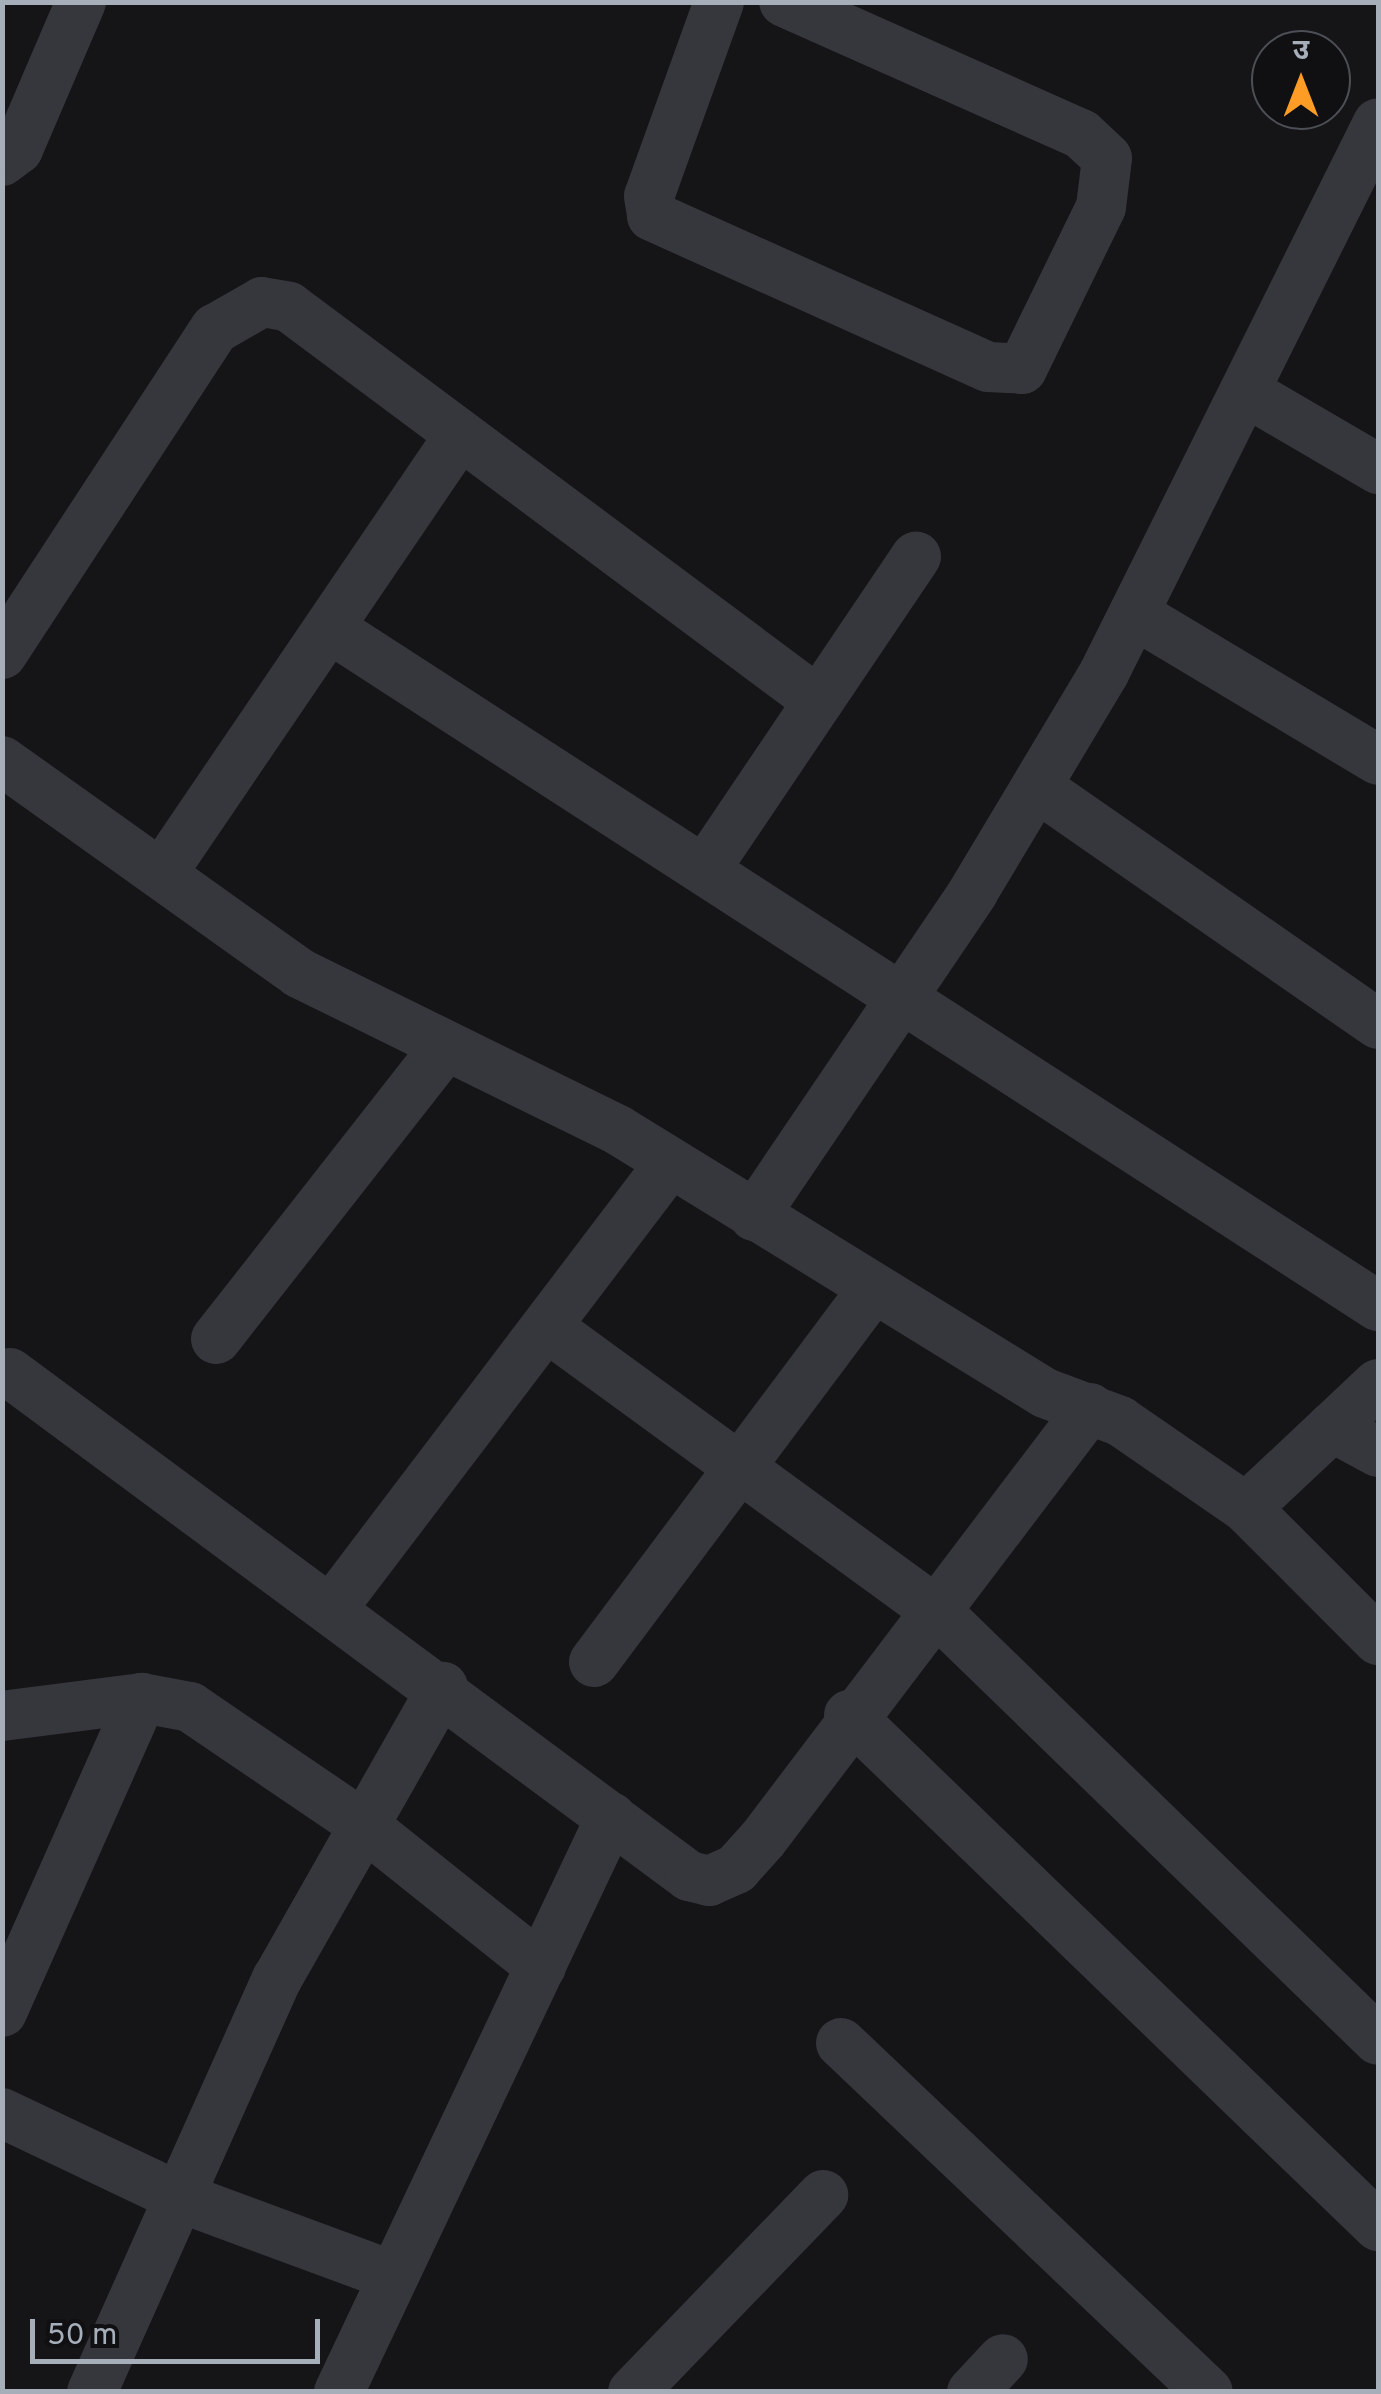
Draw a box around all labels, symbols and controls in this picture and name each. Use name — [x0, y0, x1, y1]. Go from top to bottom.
north arrow — [1251, 30, 1351, 130]
text: उ — [1293, 34, 1309, 70]
scale bar — [35, 2299, 325, 2361]
text: 50 m — [47, 2318, 117, 2355]

